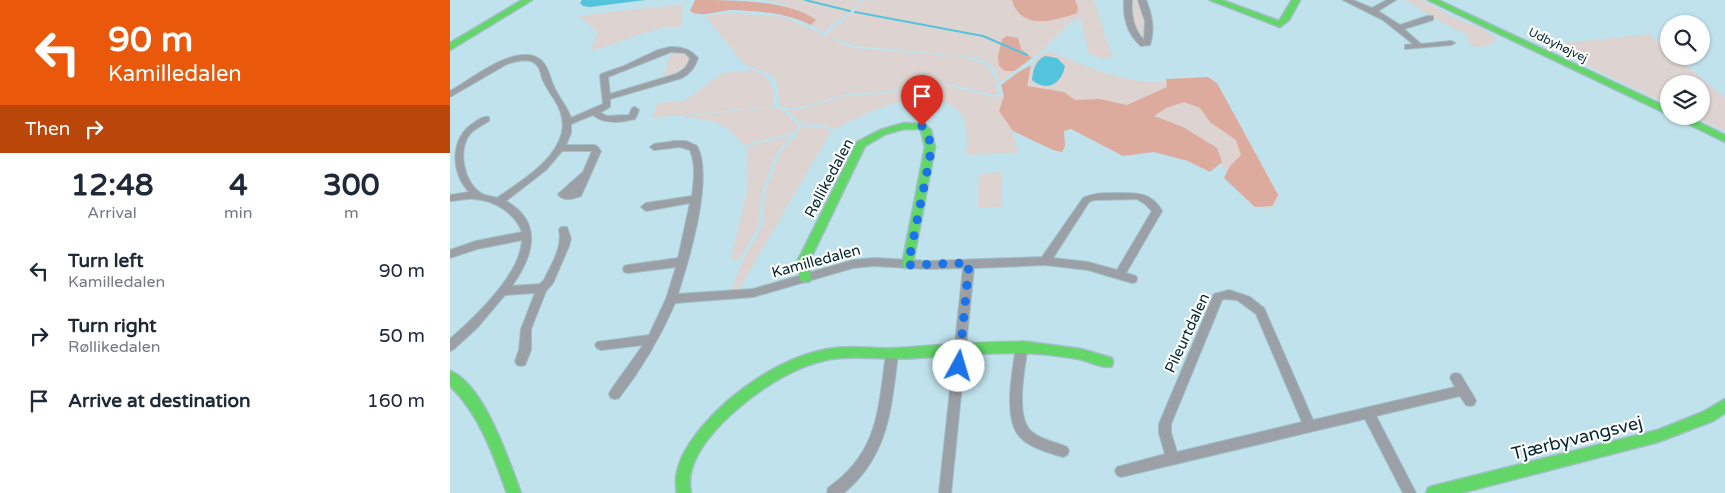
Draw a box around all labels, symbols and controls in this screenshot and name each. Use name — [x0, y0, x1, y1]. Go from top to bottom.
map controls — [1660, 15, 1710, 125]
button: search — [1660, 15, 1710, 65]
text: 90 m — [108, 19, 193, 61]
icon: left — [25, 20, 90, 85]
street label: Udbyhøjvej — [1526, 25, 1590, 65]
text: Kamilledalen — [108, 61, 242, 87]
pin — [901, 75, 943, 126]
button: layers — [1660, 75, 1710, 125]
icon: arrive — [908, 82, 936, 110]
icon: right — [80, 115, 108, 143]
text: Then — [25, 118, 70, 140]
street label: Røllikedalen — [801, 135, 857, 221]
text: 12:48 — [70, 167, 154, 204]
text: 4 — [229, 167, 248, 204]
text: 300 — [323, 167, 380, 204]
text: Arrival — [87, 203, 137, 223]
text: min — [224, 203, 253, 223]
text: m — [344, 203, 359, 223]
street label: Kamilledalen — [770, 241, 862, 281]
text: Turn left — [68, 250, 144, 272]
icon: left — [25, 257, 53, 285]
text: 90 m — [379, 260, 425, 282]
text: Kamilledalen — [68, 272, 165, 292]
street label: Pileurtdalen — [1161, 290, 1213, 376]
text: Turn right — [68, 315, 156, 337]
icon: right — [25, 322, 53, 350]
text: 50 m — [379, 325, 425, 347]
text: Røllikedalen — [68, 337, 161, 357]
position arrow — [932, 339, 984, 391]
icon: arrive — [25, 387, 53, 415]
text: Arrive at destination — [68, 390, 251, 412]
text: 160 m — [367, 390, 425, 412]
street label: Tjærbyvangsvej — [1509, 411, 1645, 465]

